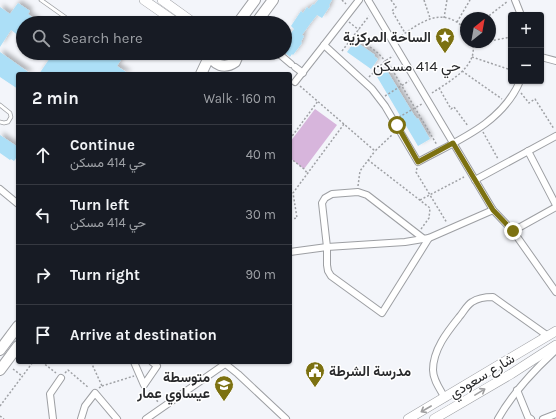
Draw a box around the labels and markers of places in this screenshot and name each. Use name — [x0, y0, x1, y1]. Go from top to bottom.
place icon: الساحة المركزية — [434, 26, 456, 54]
place label: الساحة المركزية — [343, 29, 431, 46]
public building icon: مدرسة الشرطة — [304, 360, 326, 388]
place label: مدرسة الشرطة — [329, 363, 412, 380]
place label: متوسطة عيساوي عمار — [136, 369, 210, 405]
school or university icon: متوسطة عيساوي عمار — [213, 374, 235, 402]

